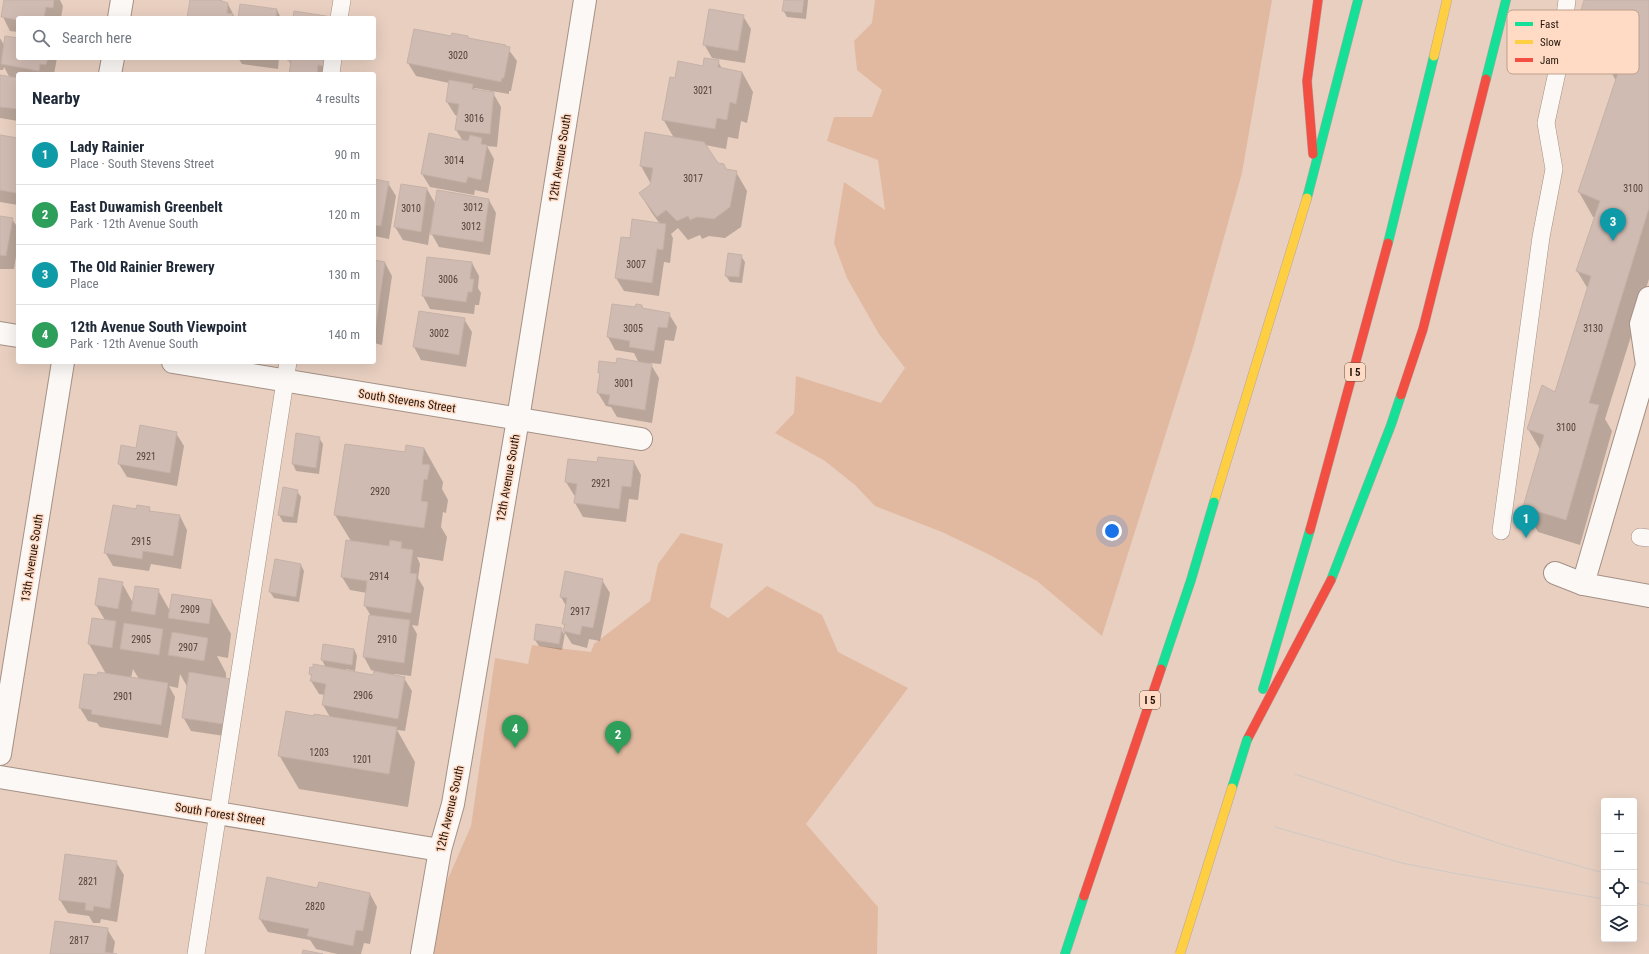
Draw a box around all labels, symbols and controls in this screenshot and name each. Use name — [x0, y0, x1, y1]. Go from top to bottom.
legend — [1507, 10, 1639, 74]
search box — [16, 16, 376, 60]
text: Fast — [1540, 18, 1559, 31]
icon: search — [30, 27, 52, 49]
text: Search here — [62, 29, 132, 47]
text: Slow — [1540, 36, 1561, 49]
house number: 3020 — [448, 50, 468, 61]
text: Jam — [1540, 54, 1559, 67]
house number: 3021 — [693, 85, 713, 96]
text: Nearby — [32, 88, 80, 108]
text: 4 results — [316, 91, 360, 106]
house number: 3016 — [464, 113, 484, 124]
street label: 12th Avenue South — [546, 113, 574, 203]
text: Lady Rainier — [70, 138, 144, 156]
text: 1 — [42, 147, 48, 162]
text: 90 m — [334, 147, 360, 162]
house number: 3014 — [444, 155, 464, 166]
text: Place · South Stevens Street — [70, 156, 214, 171]
house number: 3017 — [683, 173, 703, 184]
house number: 3100 — [1623, 183, 1643, 194]
text: East Duwamish Greenbelt — [70, 198, 223, 216]
house number: 3012 — [463, 202, 483, 213]
house number: 3010 — [401, 203, 421, 214]
text: 2 — [42, 207, 48, 222]
text: 120 m — [328, 207, 360, 222]
pin: 3 — [1600, 208, 1626, 241]
text: Park · 12th Avenue South — [70, 216, 198, 231]
house number: 3012 — [461, 221, 481, 232]
text: The Old Rainier Brewery — [70, 258, 215, 276]
house number: 3007 — [626, 259, 646, 270]
text: 3 — [42, 267, 48, 282]
text: 130 m — [328, 267, 360, 282]
house number: 3006 — [438, 274, 458, 285]
text: Place — [70, 276, 99, 291]
text: 12th Avenue South Viewpoint — [70, 318, 247, 336]
house number: 3005 — [623, 323, 643, 334]
house number: 3130 — [1583, 323, 1603, 334]
text: 4 — [42, 327, 48, 342]
text: 140 m — [328, 327, 360, 342]
house number: 3002 — [429, 328, 449, 339]
text: Park · 12th Avenue South — [70, 336, 198, 351]
road number: I 5 — [1345, 363, 1365, 381]
house number: 3001 — [614, 378, 634, 389]
street label: South Stevens Street — [357, 386, 457, 416]
house number: 3100 — [1556, 422, 1576, 433]
street label: 12th Avenue South — [493, 433, 523, 523]
house number: 2921 — [136, 451, 156, 462]
house number: 2921 — [591, 478, 611, 489]
house number: 2920 — [370, 486, 390, 497]
pin: 1 — [1513, 505, 1539, 538]
street label: 13th Avenue South — [18, 513, 46, 603]
your location — [1102, 521, 1122, 541]
house number: 2915 — [131, 536, 151, 547]
house number: 2914 — [369, 571, 389, 582]
house number: 2909 — [180, 604, 200, 615]
house number: 2917 — [570, 606, 590, 617]
house number: 2905 — [131, 634, 151, 645]
house number: 2910 — [377, 634, 397, 645]
house number: 2907 — [178, 642, 198, 653]
house number: 2906 — [353, 690, 373, 701]
house number: 2901 — [113, 691, 133, 702]
road number: I 5 — [1140, 691, 1160, 709]
pin: 4 — [502, 715, 528, 748]
pin: 2 — [605, 721, 631, 754]
house number: 1203 — [309, 747, 329, 758]
house number: 1201 — [352, 754, 372, 765]
street label: 12th Avenue South — [433, 764, 467, 854]
map controls — [1601, 798, 1637, 942]
button: + — [1601, 798, 1637, 834]
street label: South Forest Street — [174, 800, 266, 828]
button: − — [1601, 834, 1637, 870]
button: locate — [1601, 870, 1637, 906]
house number: 2821 — [78, 876, 98, 887]
house number: 2820 — [305, 901, 325, 912]
button: layers — [1601, 906, 1637, 942]
house number: 2817 — [69, 935, 89, 946]

